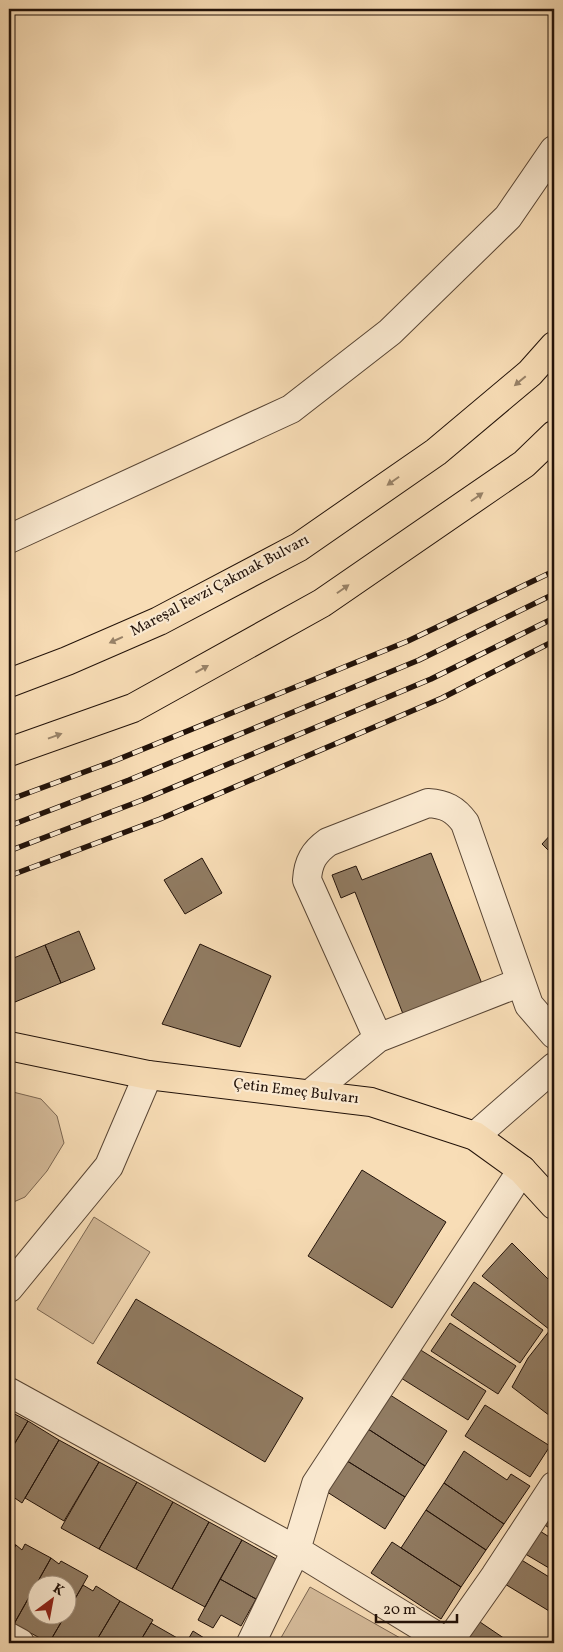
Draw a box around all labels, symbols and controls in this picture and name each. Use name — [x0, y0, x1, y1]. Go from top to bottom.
one-way arrow — [514, 375, 527, 386]
one-way arrow — [386, 476, 400, 486]
one-way arrow — [470, 492, 484, 502]
street label: Mareşal Fevzi Çakmak Bulvarı — [127, 530, 313, 642]
one-way arrow — [337, 584, 350, 594]
one-way arrow — [109, 636, 123, 644]
one-way arrow — [196, 665, 209, 674]
one-way arrow — [47, 732, 62, 739]
street label: Çetin Emeç Bulvarı — [232, 1074, 360, 1110]
north arrow — [28, 1574, 78, 1624]
text: K — [49, 1580, 67, 1601]
scale bar — [376, 1592, 457, 1624]
text: 20 m — [383, 1600, 416, 1621]

